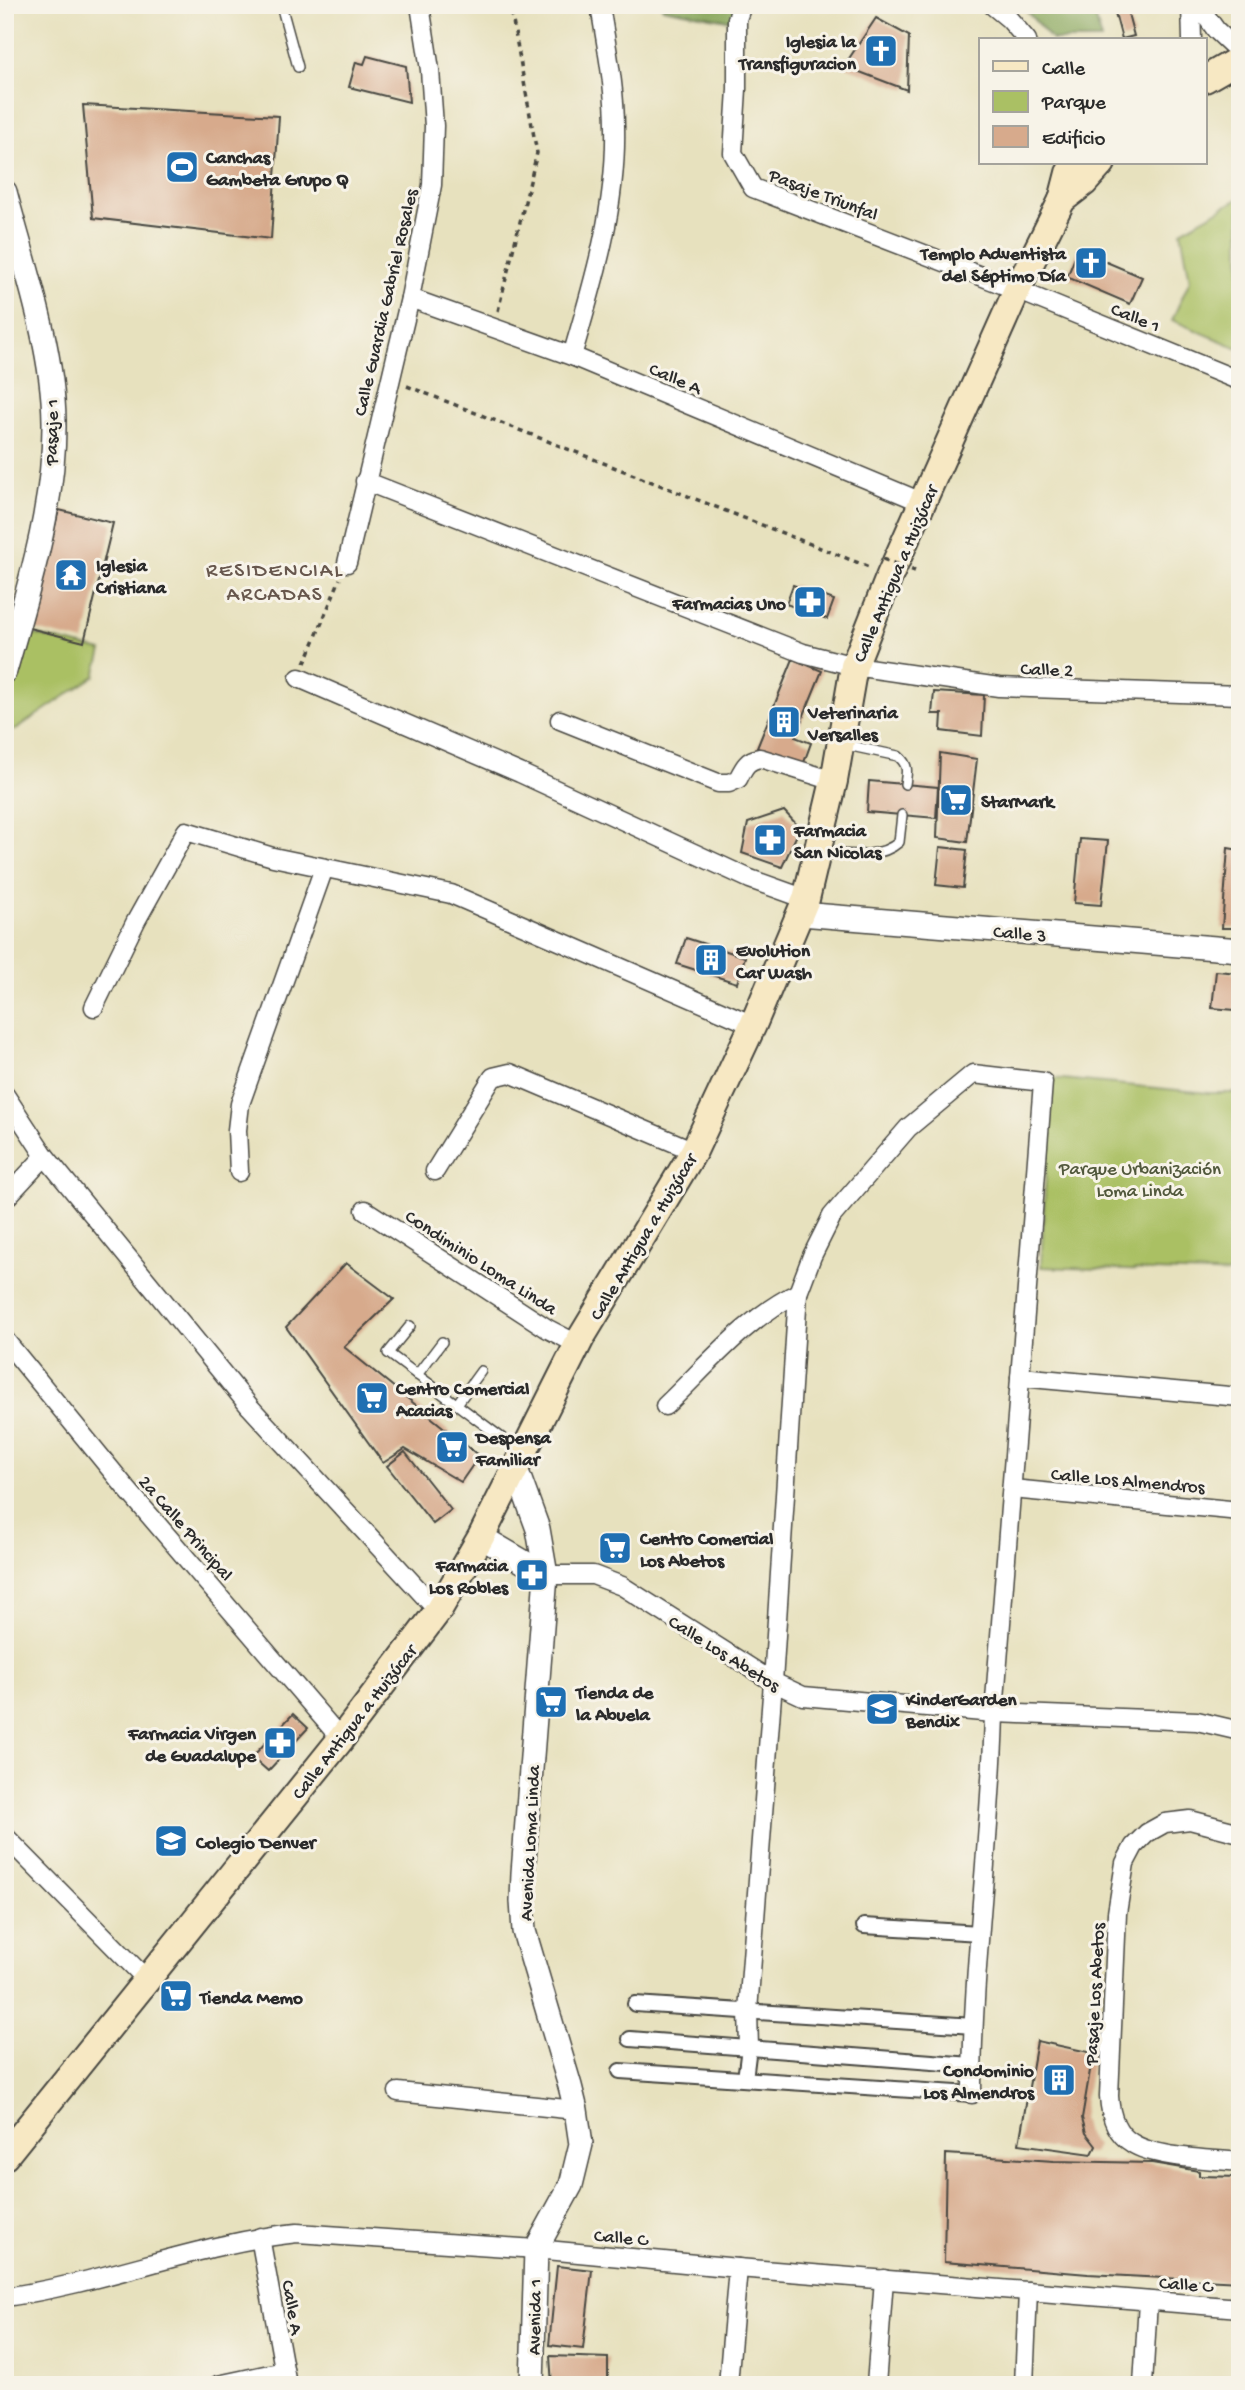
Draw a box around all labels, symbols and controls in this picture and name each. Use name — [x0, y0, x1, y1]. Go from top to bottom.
place label: Iglesia la Transfiguracion — [737, 32, 857, 77]
church icon: Iglesia la Transfiguracion — [862, 32, 900, 70]
legend — [979, 38, 1206, 164]
text: Calle — [1042, 58, 1086, 83]
text: Parque — [1041, 92, 1107, 117]
text: Edificio — [1042, 128, 1106, 153]
sports icon: Canchas Gambeta Grupo Q — [163, 148, 201, 186]
place label: Canchas Gambeta Grupo Q — [205, 148, 349, 193]
street label: Pasaje Triunfal — [764, 165, 881, 228]
street label: Calle Guardia Gabriel Rosales — [350, 186, 425, 419]
place label: Templo Adventista del Séptimo Día — [919, 244, 1067, 289]
church icon: Templo Adventista del Séptimo Día — [1072, 244, 1110, 282]
street label: Calle 1 — [1107, 299, 1163, 339]
street label: Calle A — [645, 359, 706, 402]
street label: Pasaje 1 — [41, 399, 66, 466]
street label: Calle Antigua a Huizúcar — [849, 480, 946, 666]
temple icon: Iglesia Cristiana — [52, 556, 90, 594]
place label: Iglesia Cristiana — [95, 556, 168, 601]
district label: RESIDENCIAL ARCADAS — [206, 560, 344, 609]
pharmacy icon: Farmacias Uno — [791, 583, 829, 621]
place label: Farmacias Uno — [671, 594, 786, 617]
street label: Calle 2 — [1020, 659, 1074, 684]
building icon: Veterinaria Versalles — [765, 703, 803, 741]
place label: Veterinaria Versalles — [807, 703, 899, 748]
supermarket icon: StarMark — [937, 781, 975, 819]
place label: StarMark — [981, 792, 1056, 815]
pharmacy icon: Farmacia San Nicolas — [751, 821, 789, 859]
place label: Farmacia San Nicolas — [793, 821, 882, 866]
street label: Calle 3 — [992, 922, 1047, 949]
building icon: Evolution Car Wash — [692, 941, 730, 979]
place label: Evolution Car Wash — [735, 941, 813, 986]
street label: Calle Antigua a Huizúcar — [586, 1148, 705, 1325]
park label: Parque Urbanización Loma Linda — [1058, 1159, 1221, 1204]
street label: Condiminio Loma Linda — [400, 1206, 562, 1322]
supermarket icon: Centro Comercial Acacias — [353, 1379, 391, 1417]
place label: Centro Comercial Acacias — [395, 1379, 529, 1424]
supermarket icon: Despensa Familiar — [433, 1428, 471, 1466]
place label: Despensa Familiar — [474, 1428, 552, 1473]
street label: Calle Los Almendros — [1050, 1464, 1207, 1501]
street label: 2a Calle Principal — [132, 1472, 237, 1587]
supermarket icon: Centro Comercial Los Abetos — [596, 1529, 634, 1567]
place label: Centro Comercial Los Abetos — [639, 1529, 773, 1574]
place label: Farmacia Los Robles — [429, 1556, 509, 1601]
pharmacy icon: Farmacia Los Robles — [513, 1556, 551, 1594]
street label: Calle Los Abetos — [663, 1611, 784, 1699]
street label: Calle Antigua a Huizúcar — [288, 1639, 425, 1805]
supermarket icon: Tienda de la Abuela — [532, 1683, 570, 1721]
place label: Tienda de la Abuela — [574, 1683, 655, 1728]
school or university icon: KinderGarden Bendix — [863, 1690, 901, 1728]
place label: KinderGarden Bendix — [905, 1690, 1017, 1735]
place label: Farmacia Virgen de Guadalupe — [127, 1724, 257, 1769]
pharmacy icon: Farmacia Virgen de Guadalupe — [261, 1724, 299, 1762]
street label: Avenida Loma Linda — [516, 1763, 547, 1922]
school or university icon: Colegio Denver — [152, 1822, 190, 1860]
place label: Colegio Denver — [195, 1833, 318, 1856]
street label: Pasaje Los Abetos — [1081, 1921, 1112, 2067]
supermarket icon: Tienda Memo — [157, 1977, 195, 2015]
place label: Tienda Memo — [198, 1988, 303, 2011]
place label: Condominio Los Almendros — [923, 2061, 1035, 2106]
building icon: Condominio Los Almendros — [1040, 2061, 1078, 2099]
street label: Calle C — [593, 2226, 650, 2253]
street label: Calle C — [1158, 2273, 1215, 2300]
street label: Calle A — [274, 2279, 307, 2338]
street label: Avenida 1 — [524, 2279, 549, 2355]

